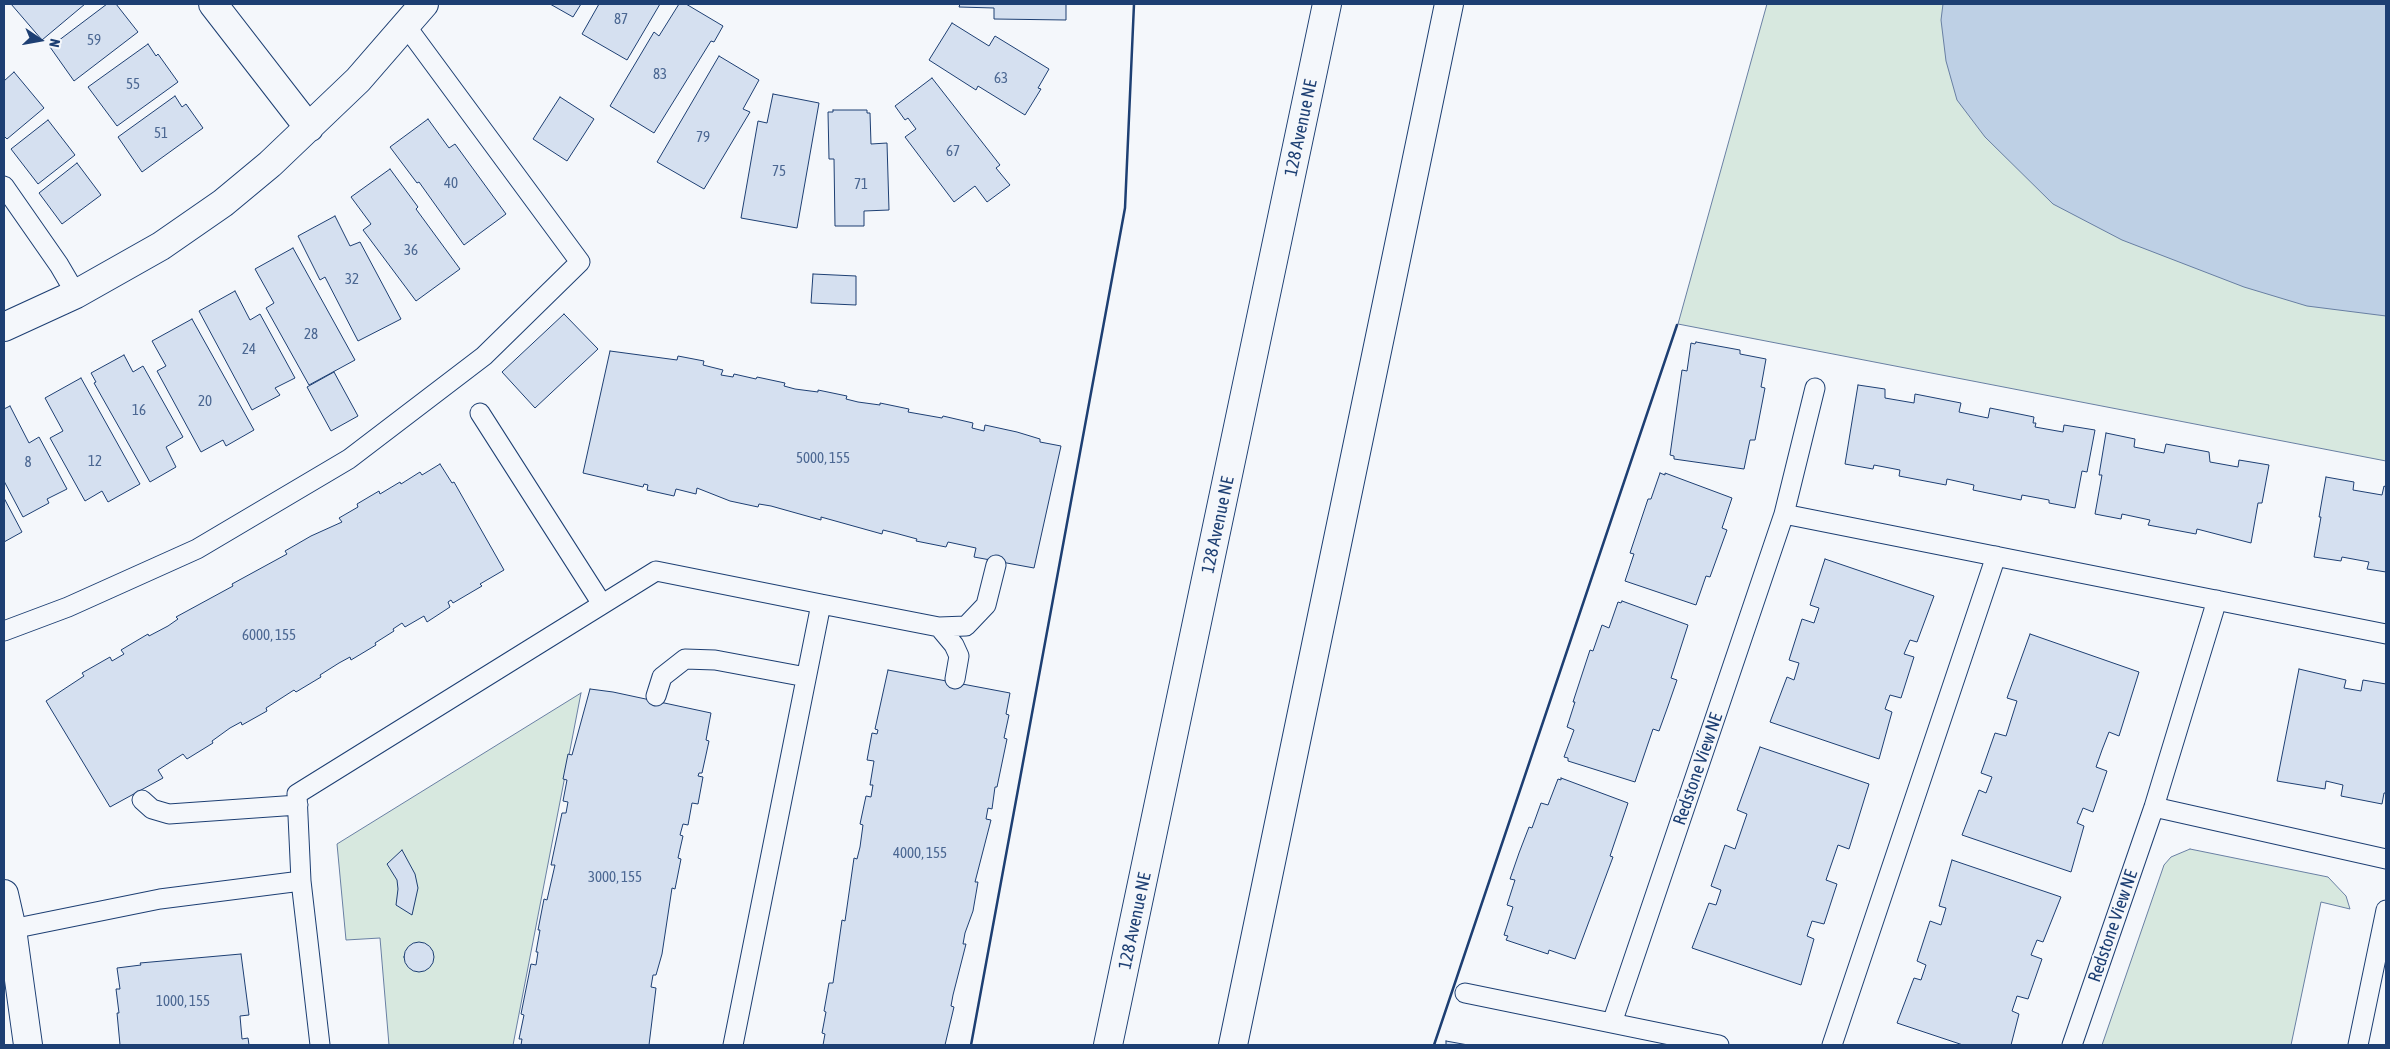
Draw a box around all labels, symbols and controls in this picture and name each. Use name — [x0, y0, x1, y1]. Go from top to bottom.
house number: 87 — [614, 10, 628, 28]
north arrow — [15, 15, 65, 65]
house number: 59 — [87, 31, 101, 49]
text: N — [46, 37, 63, 49]
house number: 83 — [653, 65, 667, 83]
house number: 63 — [994, 69, 1008, 87]
house number: 55 — [126, 75, 140, 93]
street label: 128 Avenue NE — [1280, 78, 1322, 178]
house number: 51 — [154, 124, 168, 142]
house number: 79 — [696, 128, 710, 146]
house number: 67 — [946, 142, 960, 160]
house number: 75 — [772, 162, 786, 180]
house number: 40 — [444, 174, 458, 192]
house number: 71 — [854, 175, 868, 193]
house number: 36 — [404, 241, 418, 259]
house number: 32 — [345, 270, 359, 288]
house number: 28 — [304, 325, 318, 343]
house number: 24 — [242, 340, 256, 358]
house number: 20 — [198, 392, 212, 410]
house number: 16 — [132, 401, 146, 419]
house number: 5000, 155 — [796, 449, 850, 467]
house number: 12 — [88, 452, 102, 470]
house number: 8 — [24, 453, 32, 471]
street label: 128 Avenue NE — [1197, 475, 1239, 575]
house number: 6000, 155 — [242, 626, 296, 644]
street label: Redstone View NE — [1669, 710, 1727, 828]
house number: 4000, 155 — [893, 844, 947, 862]
street label: Redstone View NE — [2084, 867, 2142, 985]
house number: 3000, 155 — [588, 868, 642, 886]
street label: 128 Avenue NE — [1114, 871, 1156, 971]
house number: 1000, 155 — [156, 992, 210, 1010]

